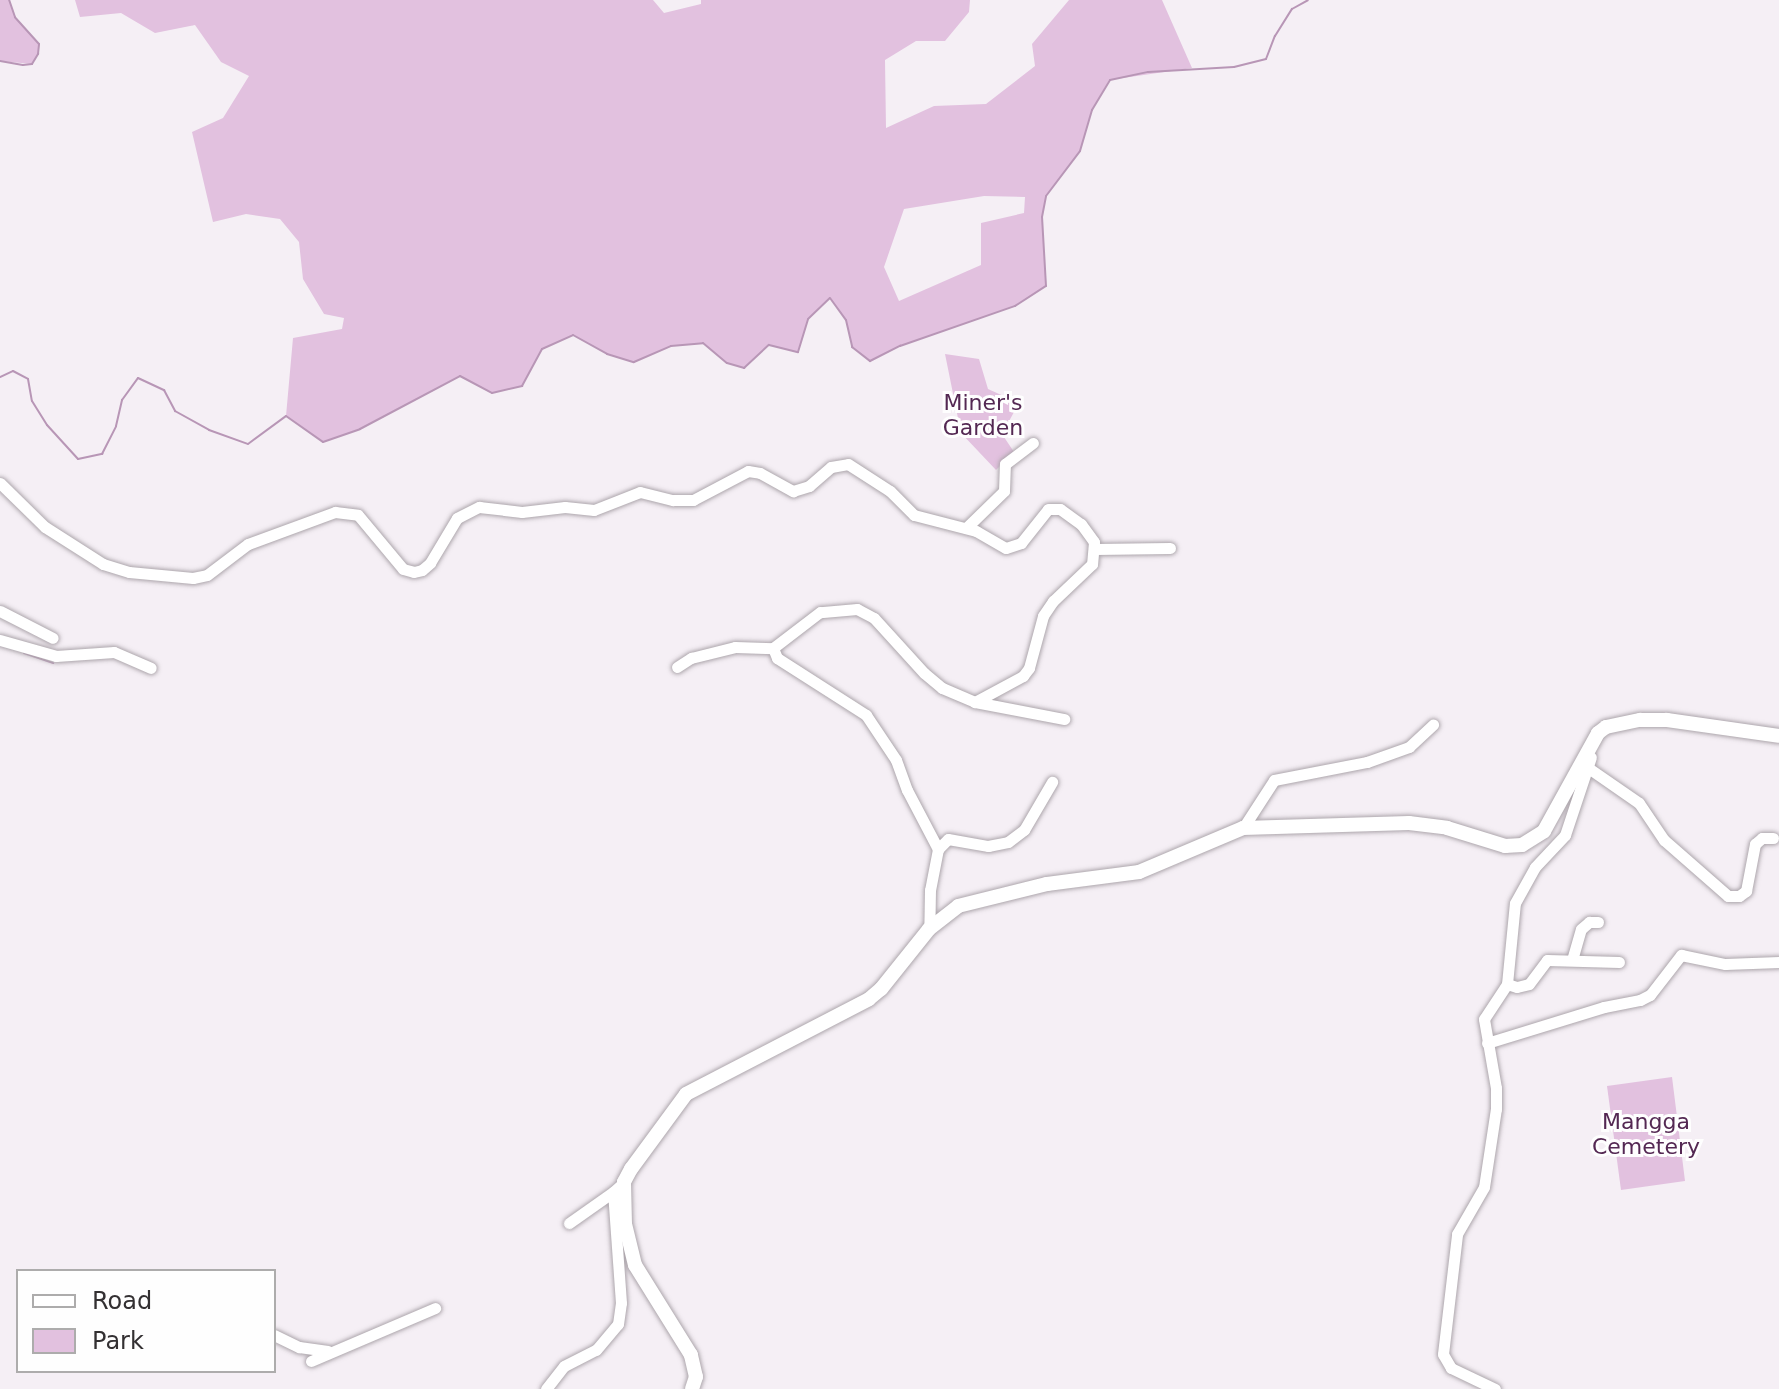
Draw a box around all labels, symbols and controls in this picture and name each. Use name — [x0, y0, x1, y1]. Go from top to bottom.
park label: Miner's Garden — [943, 389, 1023, 440]
park label: Mangga Cemetery — [1592, 1108, 1700, 1160]
legend — [16, 1269, 276, 1373]
text: Road — [92, 1287, 152, 1315]
text: Park — [92, 1327, 144, 1355]

